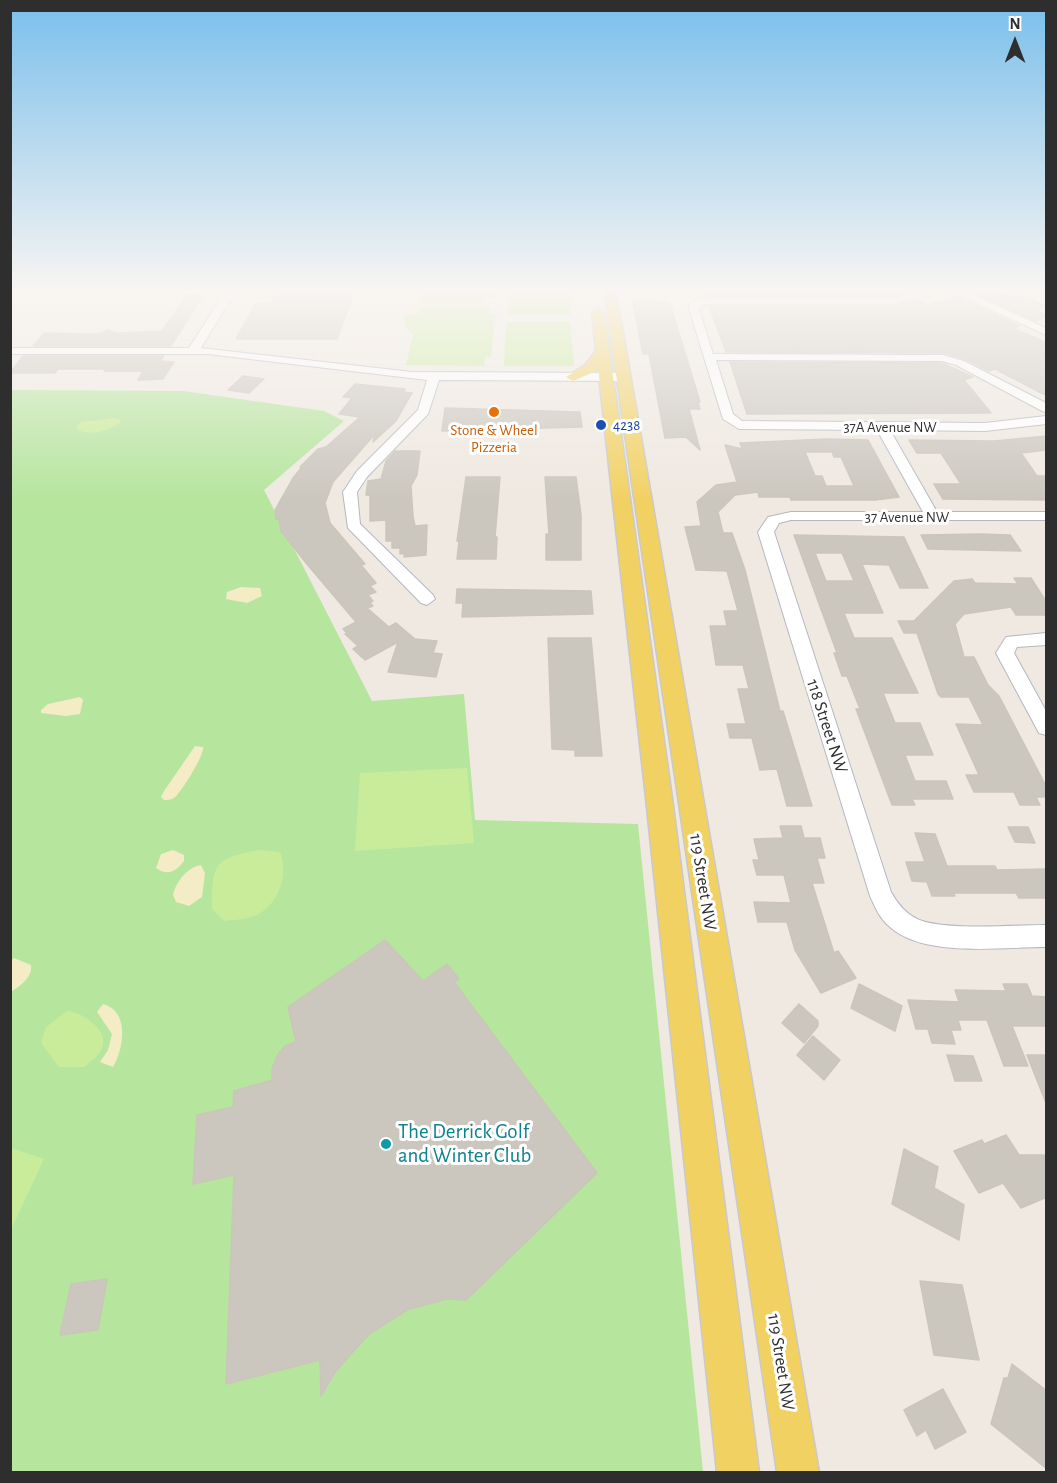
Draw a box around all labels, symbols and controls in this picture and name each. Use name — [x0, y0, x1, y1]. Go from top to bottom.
north arrow — [985, 12, 1045, 72]
text: N — [1009, 16, 1021, 32]
marker: Stone & Wheel Pizzeria — [487, 405, 501, 419]
place label: 4238 — [613, 416, 640, 434]
marker: 4238 — [594, 418, 608, 432]
street label: 37A Avenue NW — [843, 418, 937, 436]
place label: Stone & Wheel Pizzeria — [450, 421, 538, 456]
street label: 37 Avenue NW — [865, 508, 949, 526]
street label: 118 Street NW — [802, 676, 852, 776]
street label: 119 Street NW — [685, 832, 721, 932]
place label: The Derrick Golf and Winter Club — [398, 1119, 531, 1169]
marker: The Derrick Golf and Winter Club — [379, 1137, 393, 1151]
street label: 119 Street NW — [763, 1312, 799, 1412]

